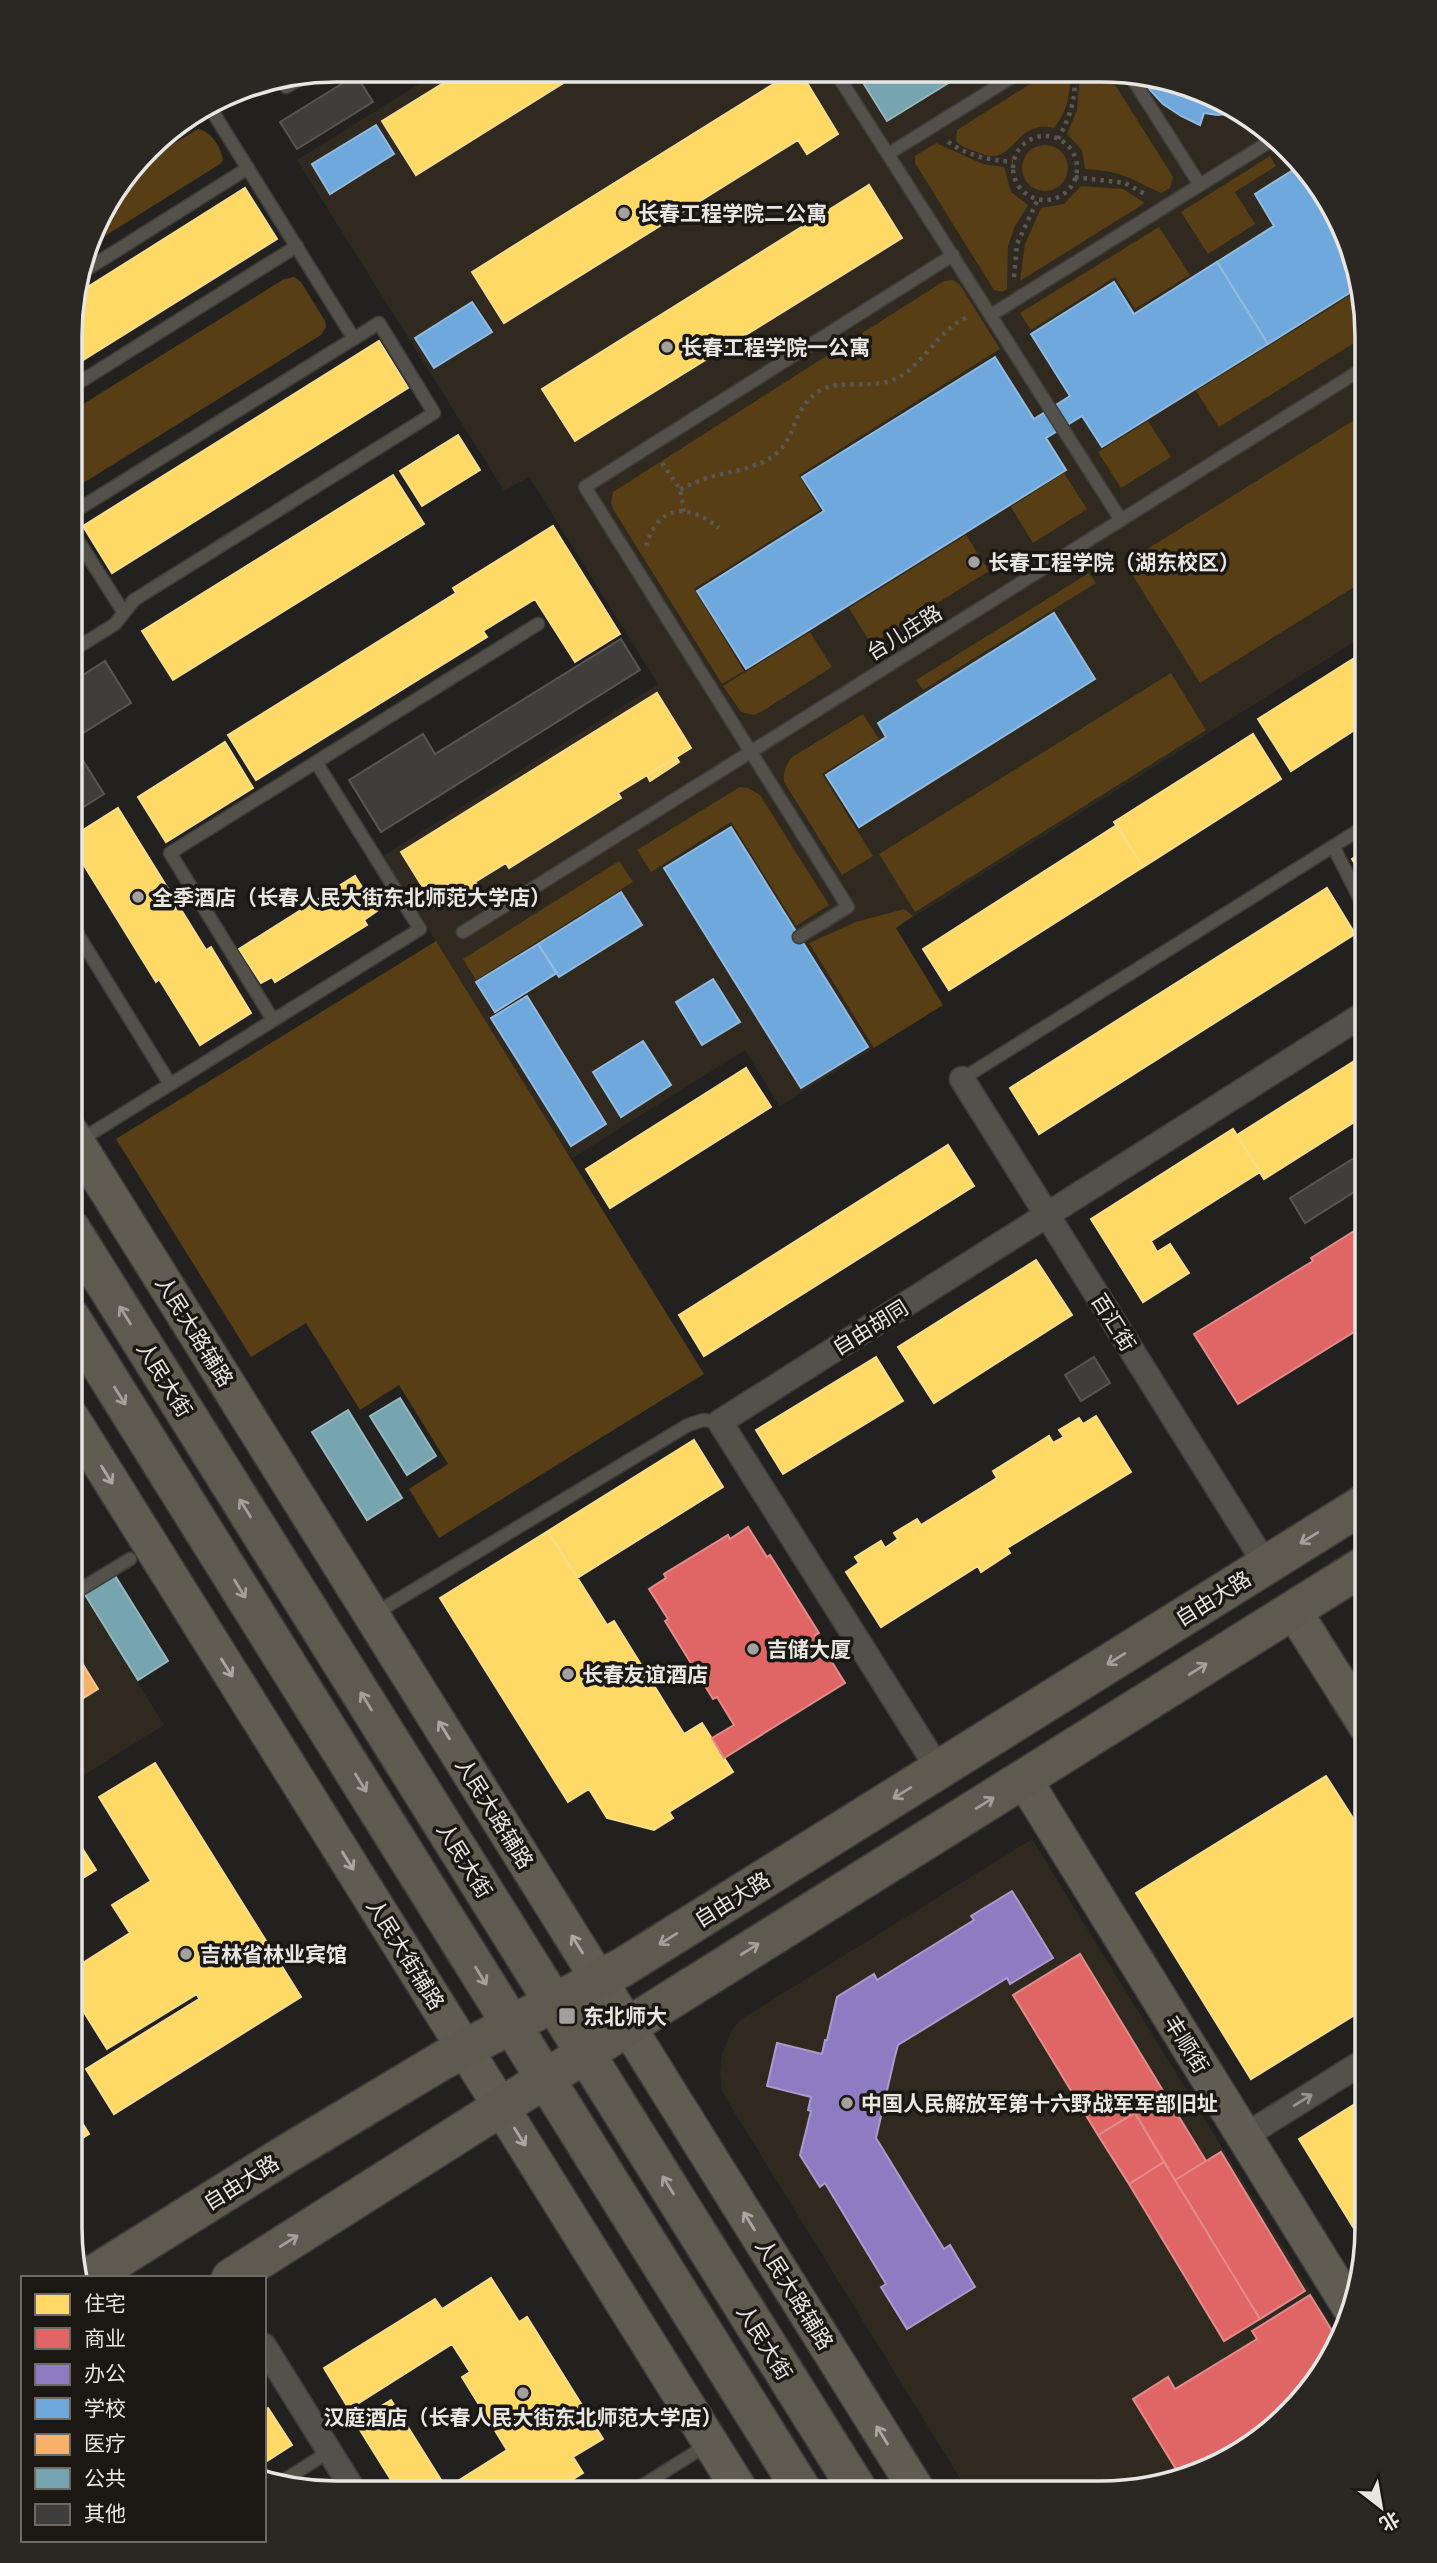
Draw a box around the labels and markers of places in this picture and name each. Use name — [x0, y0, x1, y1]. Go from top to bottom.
place label: 长春工程学院二公寓 — [638, 199, 827, 227]
marker: 长春工程学院二公寓 — [616, 205, 632, 221]
place label: 长春工程学院一公寓 — [681, 333, 870, 361]
marker: 长春工程学院一公寓 — [659, 339, 675, 355]
place label: 长春工程学院（湖东校区） — [988, 548, 1240, 576]
marker: 长春工程学院（湖东校区） — [966, 554, 982, 570]
place label: 全季酒店（长春人民大街东北师范大学店） — [152, 883, 551, 911]
marker: 全季酒店（长春人民大街东北师范大学店） — [130, 889, 146, 905]
place label: 吉储大厦 — [767, 1635, 851, 1663]
marker: 吉储大厦 — [745, 1641, 761, 1657]
place label: 长春友谊酒店 — [582, 1660, 708, 1688]
marker: 长春友谊酒店 — [560, 1666, 576, 1682]
place label: 吉林省林业宾馆 — [200, 1940, 347, 1968]
marker: 吉林省林业宾馆 — [178, 1946, 194, 1962]
place label: 东北师大 — [583, 2002, 667, 2030]
marker: 东北师大 — [557, 2006, 577, 2026]
place label: 中国人民解放军第十六野战军军部旧址 — [861, 2089, 1218, 2117]
marker: 中国人民解放军第十六野战军军部旧址 — [839, 2095, 855, 2111]
marker: 汉庭酒店（长春人民大街东北师范大学店） — [515, 2385, 531, 2401]
place label: 汉庭酒店（长春人民大街东北师范大学店） — [324, 2403, 723, 2431]

